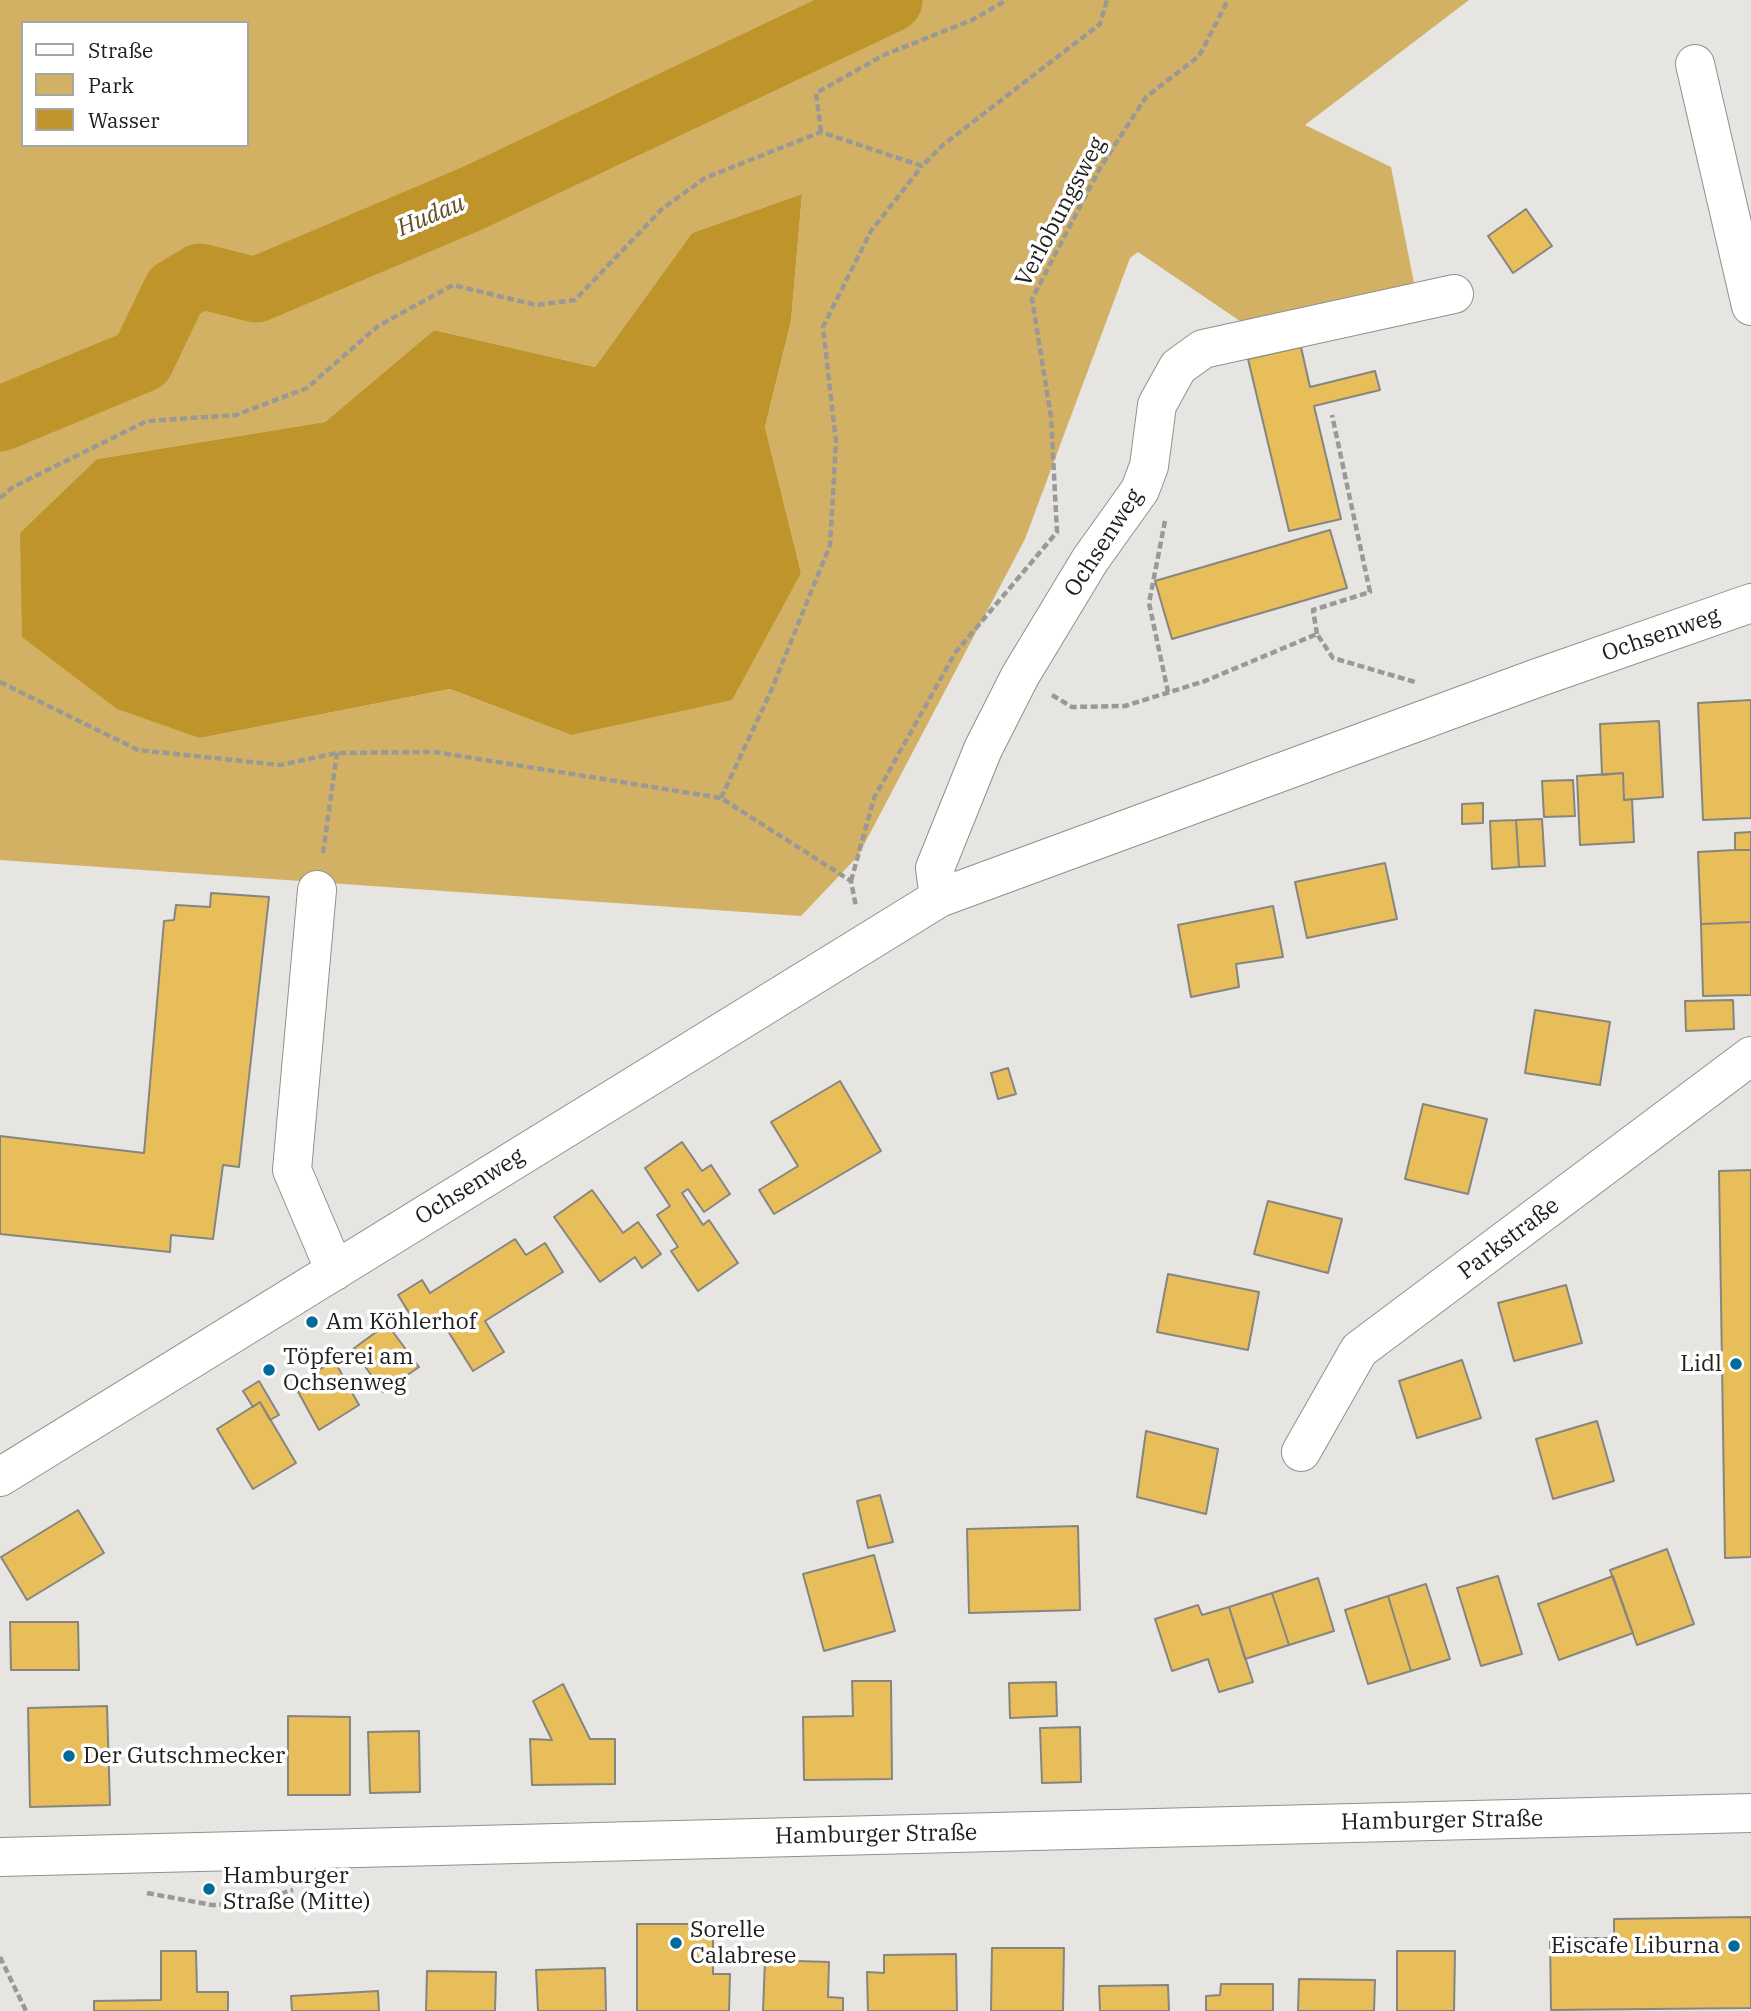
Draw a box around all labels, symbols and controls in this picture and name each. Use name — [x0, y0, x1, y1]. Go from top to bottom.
legend — [21, 21, 248, 147]
text: Straße — [88, 36, 153, 64]
text: Park — [88, 71, 134, 99]
text: Wasser — [88, 106, 159, 134]
street label: Verlobungsweg — [1010, 133, 1112, 291]
water label: Hudau — [393, 189, 469, 243]
street label: Ochsenweg — [1059, 484, 1149, 602]
street label: Ochsenweg — [1598, 602, 1724, 668]
street label: Ochsenweg — [410, 1143, 530, 1231]
street label: Parkstraße — [1453, 1192, 1565, 1286]
place label: Am Köhlerhof — [326, 1308, 477, 1336]
marker: Am Köhlerhof — [304, 1314, 320, 1330]
place label: Töpferei am Ochsenweg — [283, 1343, 414, 1397]
place label: Lidl — [1680, 1350, 1722, 1378]
marker: Lidl — [1728, 1356, 1744, 1372]
marker: Töpferei am Ochsenweg — [261, 1362, 277, 1378]
place label: Der Gutschmecker — [83, 1742, 285, 1770]
marker: Der Gutschmecker — [61, 1748, 77, 1764]
street label: Hamburger Straße — [1341, 1805, 1543, 1837]
street label: Hamburger Straße — [775, 1819, 977, 1851]
place label: Hamburger Straße (Mitte) — [223, 1862, 371, 1916]
marker: Hamburger Straße (Mitte) — [201, 1881, 217, 1897]
place label: Sorelle Calabrese — [690, 1916, 796, 1970]
place label: Eiscafe Liburna — [1551, 1932, 1720, 1960]
marker: Sorelle Calabrese — [668, 1935, 684, 1951]
marker: Eiscafe Liburna — [1726, 1938, 1742, 1954]

